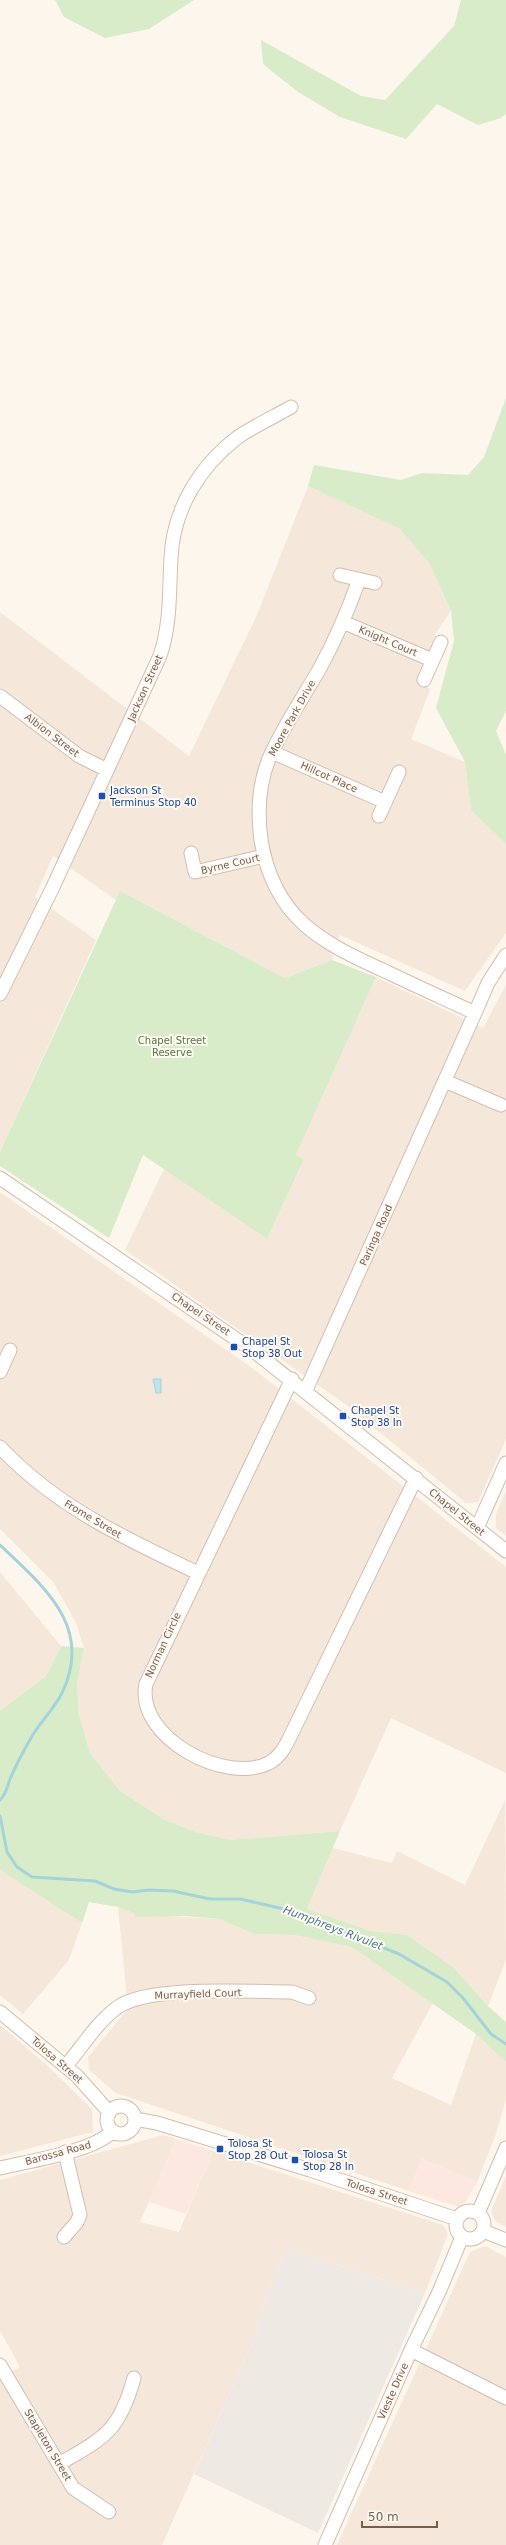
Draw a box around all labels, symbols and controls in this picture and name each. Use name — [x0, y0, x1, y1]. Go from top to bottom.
street label: Knight Court — [357, 624, 419, 658]
street label: Jackson Street — [125, 653, 165, 724]
street label: Moore Park Drive — [266, 678, 318, 758]
street label: Albion Street — [23, 711, 81, 759]
street label: Hillcot Place — [299, 760, 359, 794]
place label: Jackson St Terminus Stop 40 — [109, 785, 197, 808]
marker: Jackson St Terminus Stop 40 — [97, 791, 107, 801]
street label: Byrne Court — [200, 852, 260, 876]
park label: Chapel Street Reserve — [138, 1035, 206, 1058]
street label: Paringa Road — [358, 1203, 394, 1267]
street label: Chapel Street — [170, 1290, 232, 1338]
place label: Chapel St Stop 38 Out — [242, 1336, 302, 1359]
marker: Chapel St Stop 38 Out — [229, 1342, 239, 1352]
place label: Chapel St Stop 38 In — [351, 1405, 402, 1428]
marker: Chapel St Stop 38 In — [338, 1411, 348, 1421]
street label: Chapel Street — [427, 1486, 487, 1538]
street label: Frome Street — [63, 1498, 124, 1540]
street label: Norman Circle — [143, 1610, 183, 1680]
water label: Humphreys Rivulet — [282, 1903, 385, 1953]
street label: Murrayfield Court — [154, 1987, 242, 2001]
street label: Tolosa Street — [28, 2034, 85, 2085]
place label: Tolosa St Stop 28 Out — [227, 2138, 288, 2161]
street label: Barossa Road — [24, 2139, 92, 2167]
marker: Tolosa St Stop 28 Out — [215, 2144, 225, 2154]
place label: Tolosa St Stop 28 In — [302, 2149, 354, 2172]
marker: Tolosa St Stop 28 In — [290, 2155, 300, 2165]
street label: Tolosa Street — [344, 2177, 409, 2207]
street label: Vieste Drive — [376, 2361, 410, 2421]
street label: Stapleton Street — [22, 2407, 74, 2483]
scale bar — [362, 2503, 437, 2529]
text: 50 m — [368, 2510, 399, 2524]

